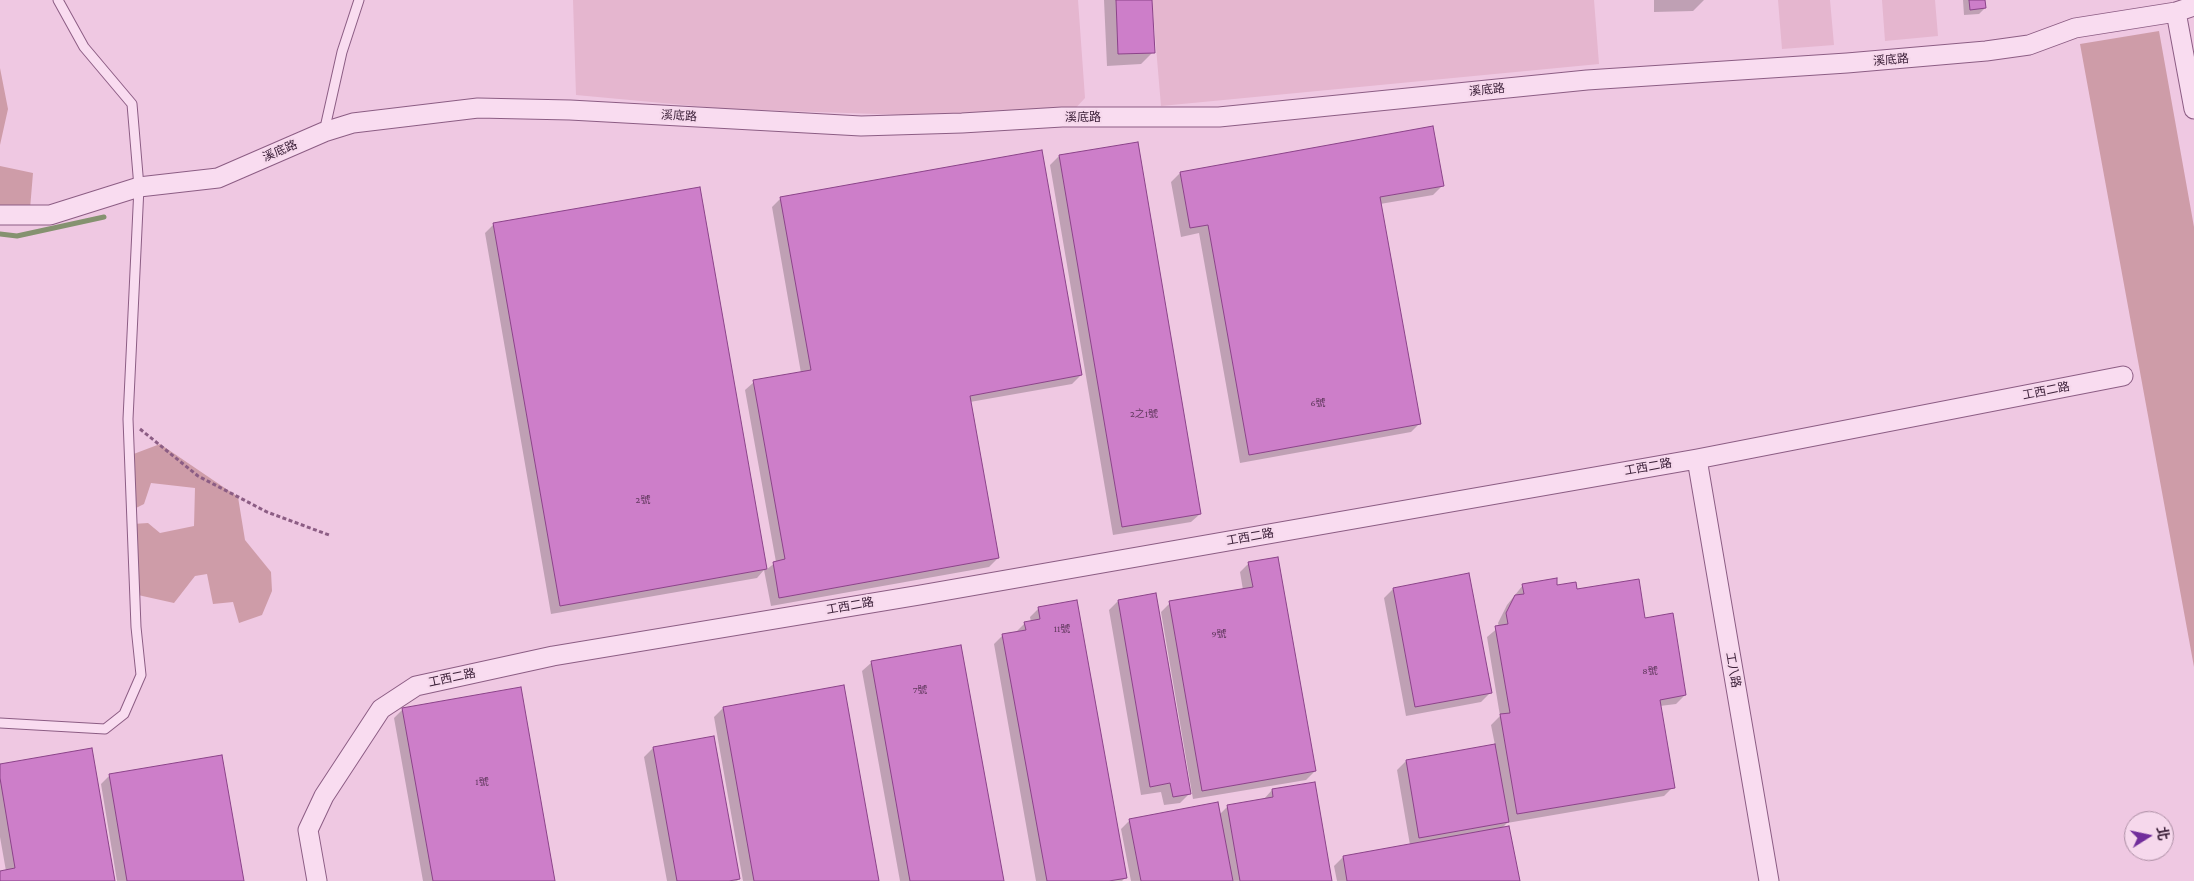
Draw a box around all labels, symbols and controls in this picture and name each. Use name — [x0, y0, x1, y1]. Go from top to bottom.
street label: 溪底路 — [1872, 51, 1910, 69]
street label: 溪底路 — [1468, 81, 1506, 99]
street label: 溪底路 — [661, 108, 697, 124]
street label: 溪底路 — [1065, 110, 1101, 124]
street label: 溪底路 — [261, 137, 299, 165]
street label: 工西二路 — [2021, 379, 2071, 403]
house number: 6號 — [1310, 397, 1326, 409]
house number: 2之1號 — [1130, 408, 1158, 420]
street label: 工西二路 — [1623, 456, 1673, 478]
house number: 2號 — [636, 494, 650, 506]
street label: 工西二路 — [1225, 526, 1275, 548]
street label: 工西二路 — [825, 595, 875, 617]
house number: 11號 — [1054, 623, 1070, 635]
house number: 9號 — [1211, 628, 1227, 640]
street label: 工八路 — [1723, 651, 1743, 689]
house number: 8號 — [1642, 665, 1658, 677]
street label: 工西二路 — [427, 666, 477, 690]
house number: 7號 — [913, 684, 927, 696]
house number: 1號 — [475, 776, 489, 788]
north arrow — [2124, 811, 2174, 861]
text: 北 — [2154, 825, 2172, 842]

